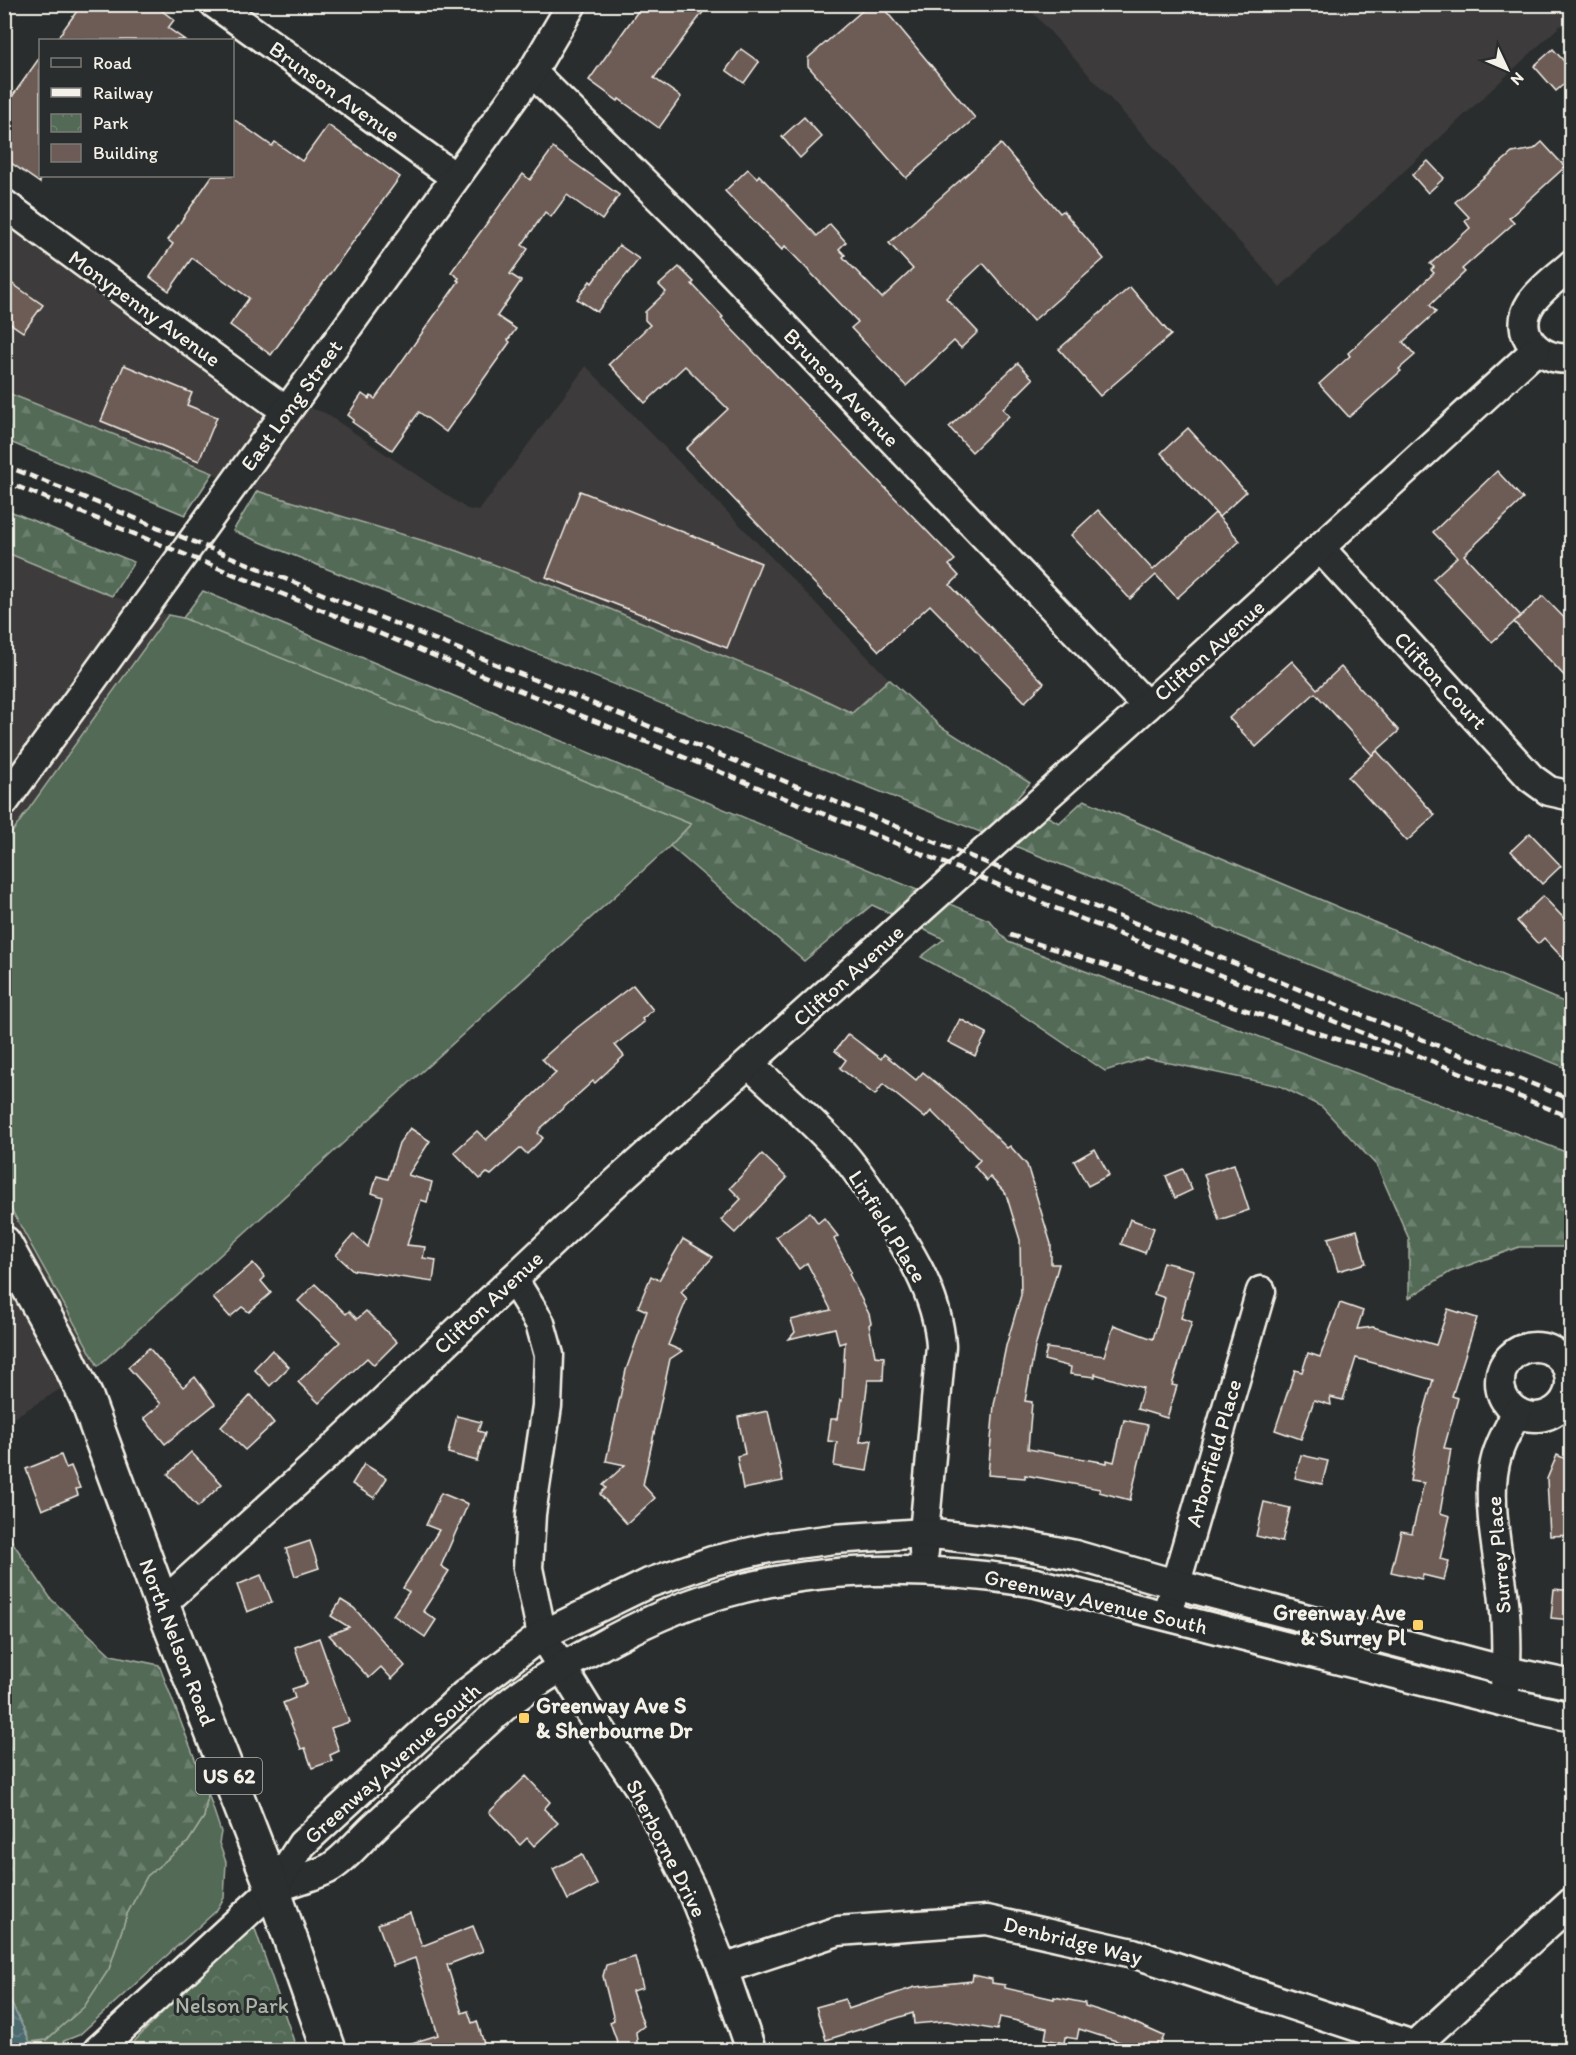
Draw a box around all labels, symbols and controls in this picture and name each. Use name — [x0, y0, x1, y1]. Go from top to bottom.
street label: Brunson Avenue — [264, 35, 405, 148]
legend — [39, 39, 234, 177]
north arrow — [1477, 39, 1537, 99]
text: Road — [93, 52, 132, 74]
text: N — [1507, 69, 1528, 90]
text: Railway — [93, 82, 154, 104]
text: Park — [93, 112, 128, 134]
text: Building — [93, 142, 159, 164]
street label: Monypenny Avenue — [63, 244, 226, 373]
street label: Brunson Avenue — [778, 322, 905, 453]
street label: East Long Street — [235, 334, 348, 476]
street label: Clifton Avenue — [1148, 594, 1270, 707]
street label: Clifton Court — [1388, 626, 1493, 735]
street label: Clifton Avenue — [787, 919, 909, 1032]
street label: Linfield Place — [842, 1165, 933, 1287]
street label: Clifton Avenue — [428, 1245, 549, 1360]
street label: Arborfield Place — [1179, 1376, 1247, 1530]
street label: Surrey Place — [1480, 1495, 1517, 1615]
street label: North Nelson Road — [133, 1555, 222, 1730]
street label: Greenway Avenue South — [982, 1563, 1210, 1640]
place label: Greenway Ave & Surrey Pl — [1273, 1599, 1407, 1651]
marker: Greenway Ave & Surrey Pl — [1411, 1618, 1425, 1632]
street label: Greenway Avenue South — [299, 1677, 486, 1850]
place label: Greenway Ave S & Sherbourne Dr — [536, 1692, 694, 1744]
marker: Greenway Ave S & Sherbourne Dr — [517, 1711, 531, 1725]
road number: US 62 — [196, 1758, 262, 1794]
street label: Sherborne Drive — [620, 1775, 713, 1922]
street label: Denbridge Way — [1001, 1910, 1146, 1971]
park label: Nelson Park — [175, 1992, 289, 2019]

